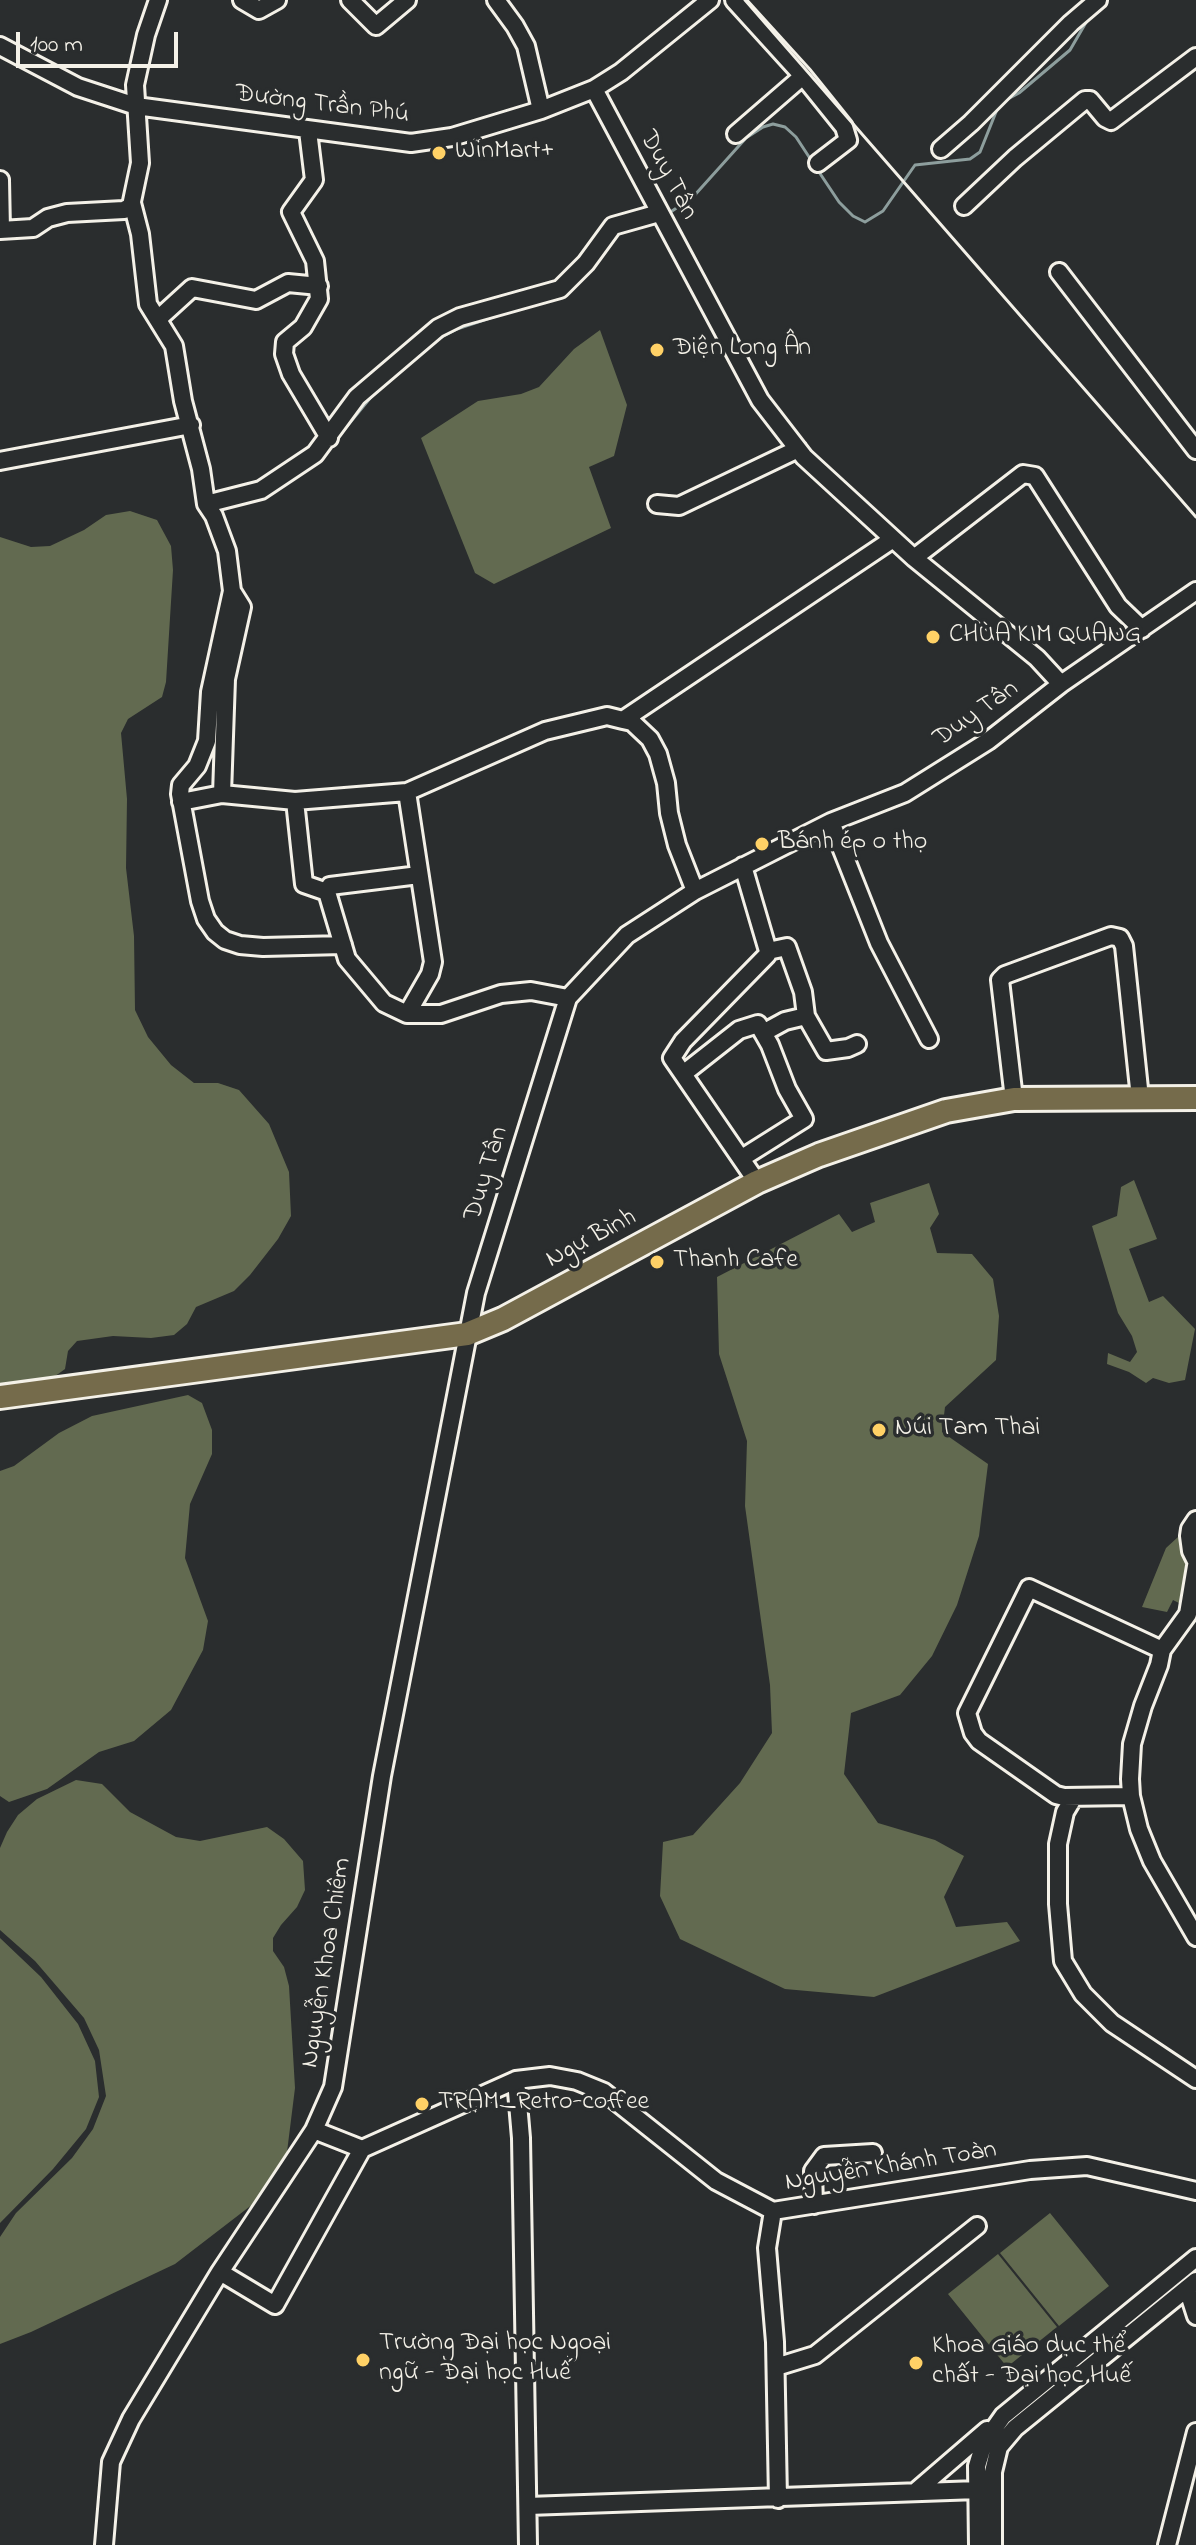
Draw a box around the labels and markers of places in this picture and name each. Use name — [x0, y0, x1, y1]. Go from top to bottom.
place label: WinMart+ — [455, 137, 554, 169]
marker: WinMart+ — [430, 144, 448, 162]
place label: Điện Long Ân — [673, 334, 811, 366]
marker: Điện Long Ân — [648, 341, 666, 359]
place label: CHÙA KIM QUANG — [949, 621, 1141, 653]
marker: CHÙA KIM QUANG — [924, 628, 942, 646]
place label: Bánh ép o thọ — [778, 828, 927, 860]
marker: Bánh ép o thọ — [753, 835, 771, 853]
place label: Thanh Cafe — [673, 1246, 798, 1278]
marker: Thanh Cafe — [648, 1253, 666, 1271]
place label: Núi Tam Thai — [895, 1414, 1040, 1446]
marker: Núi Tam Thai — [870, 1421, 888, 1439]
place label: TRẠM_Retro-coffee — [438, 2088, 649, 2120]
marker: TRẠM_Retro-coffee — [413, 2095, 431, 2113]
place label: Trường Đại học Ngoại ngữ - Đại học Huế — [379, 2329, 611, 2390]
place label: Khoa Giáo dục thể chất - Đại học Huế — [932, 2332, 1131, 2394]
marker: Trường Đại học Ngoại ngữ - Đại học Huế — [354, 2351, 372, 2369]
marker: Khoa Giáo dục thể chất - Đại học Huế — [907, 2354, 925, 2372]

